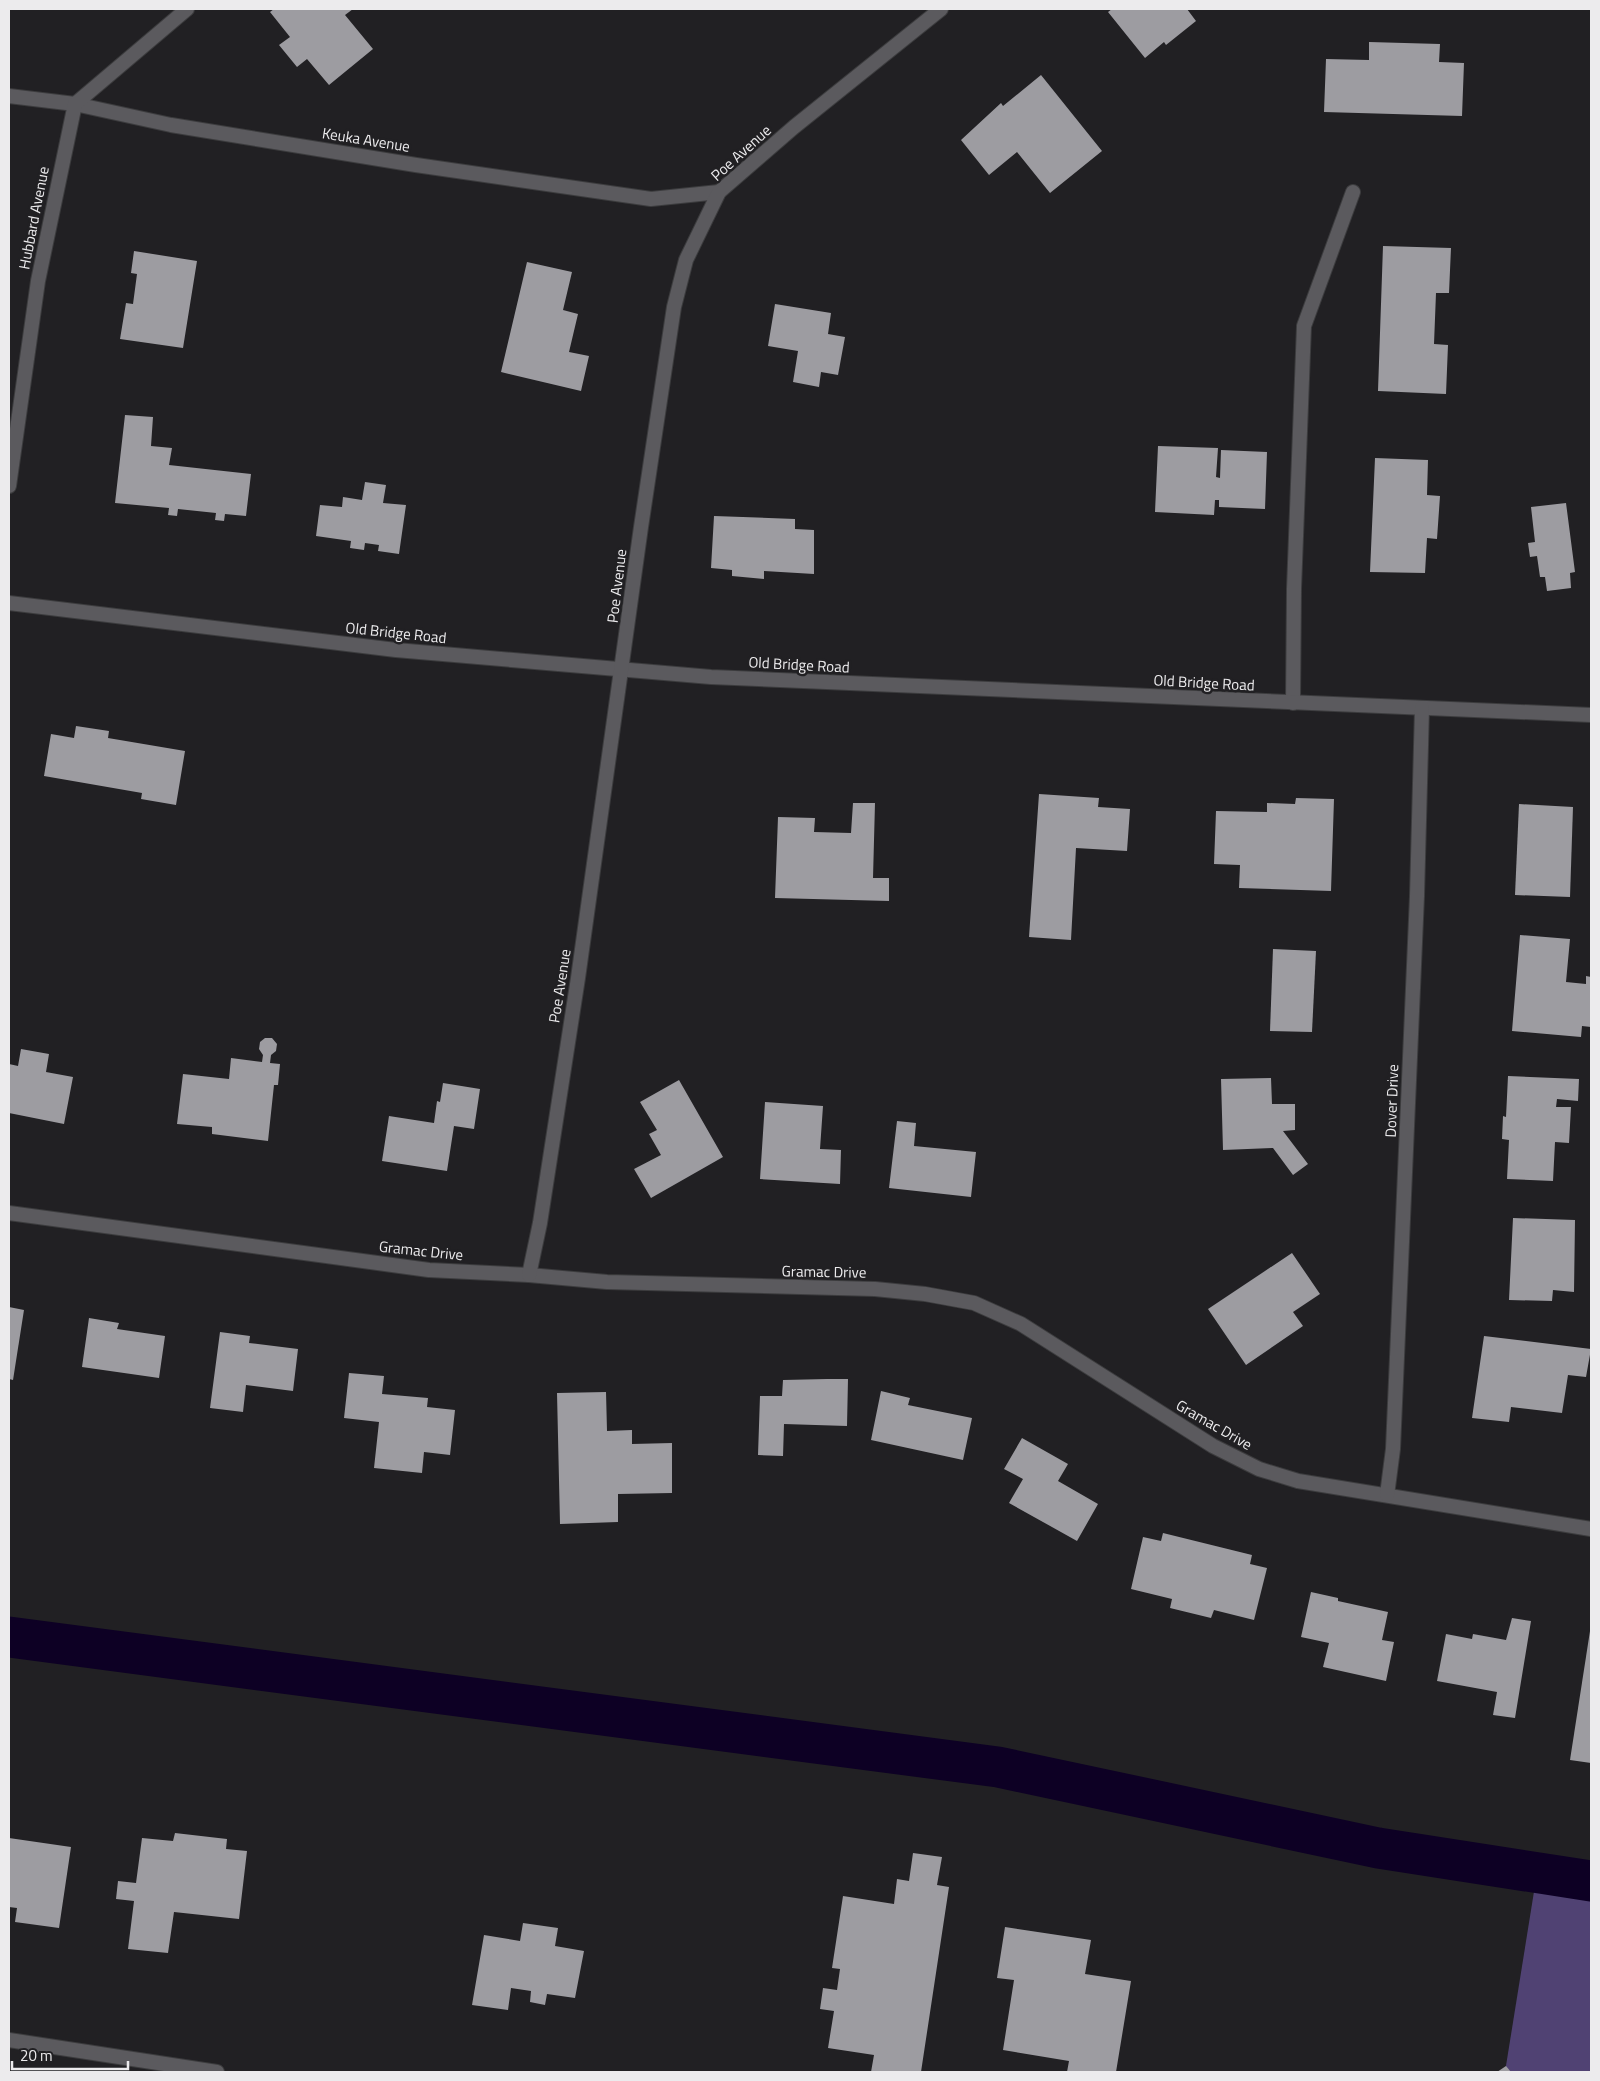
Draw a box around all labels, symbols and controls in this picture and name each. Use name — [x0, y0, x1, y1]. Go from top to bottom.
street label: Poe Avenue — [705, 119, 776, 186]
street label: Keuka Avenue — [320, 121, 412, 158]
street label: Hubbard Avenue — [12, 164, 55, 271]
street label: Poe Avenue — [601, 548, 632, 624]
street label: Old Bridge Road — [344, 616, 448, 649]
street label: Old Bridge Road — [748, 650, 850, 679]
street label: Old Bridge Road — [1153, 668, 1255, 697]
street label: Poe Avenue — [542, 947, 577, 1025]
street label: Dover Drive — [1379, 1064, 1404, 1138]
street label: Gramac Drive — [378, 1235, 464, 1266]
street label: Gramac Drive — [781, 1259, 867, 1284]
street label: Gramac Drive — [1172, 1393, 1257, 1456]
scale bar — [12, 2038, 129, 2070]
text: 20 m — [20, 2044, 53, 2067]

